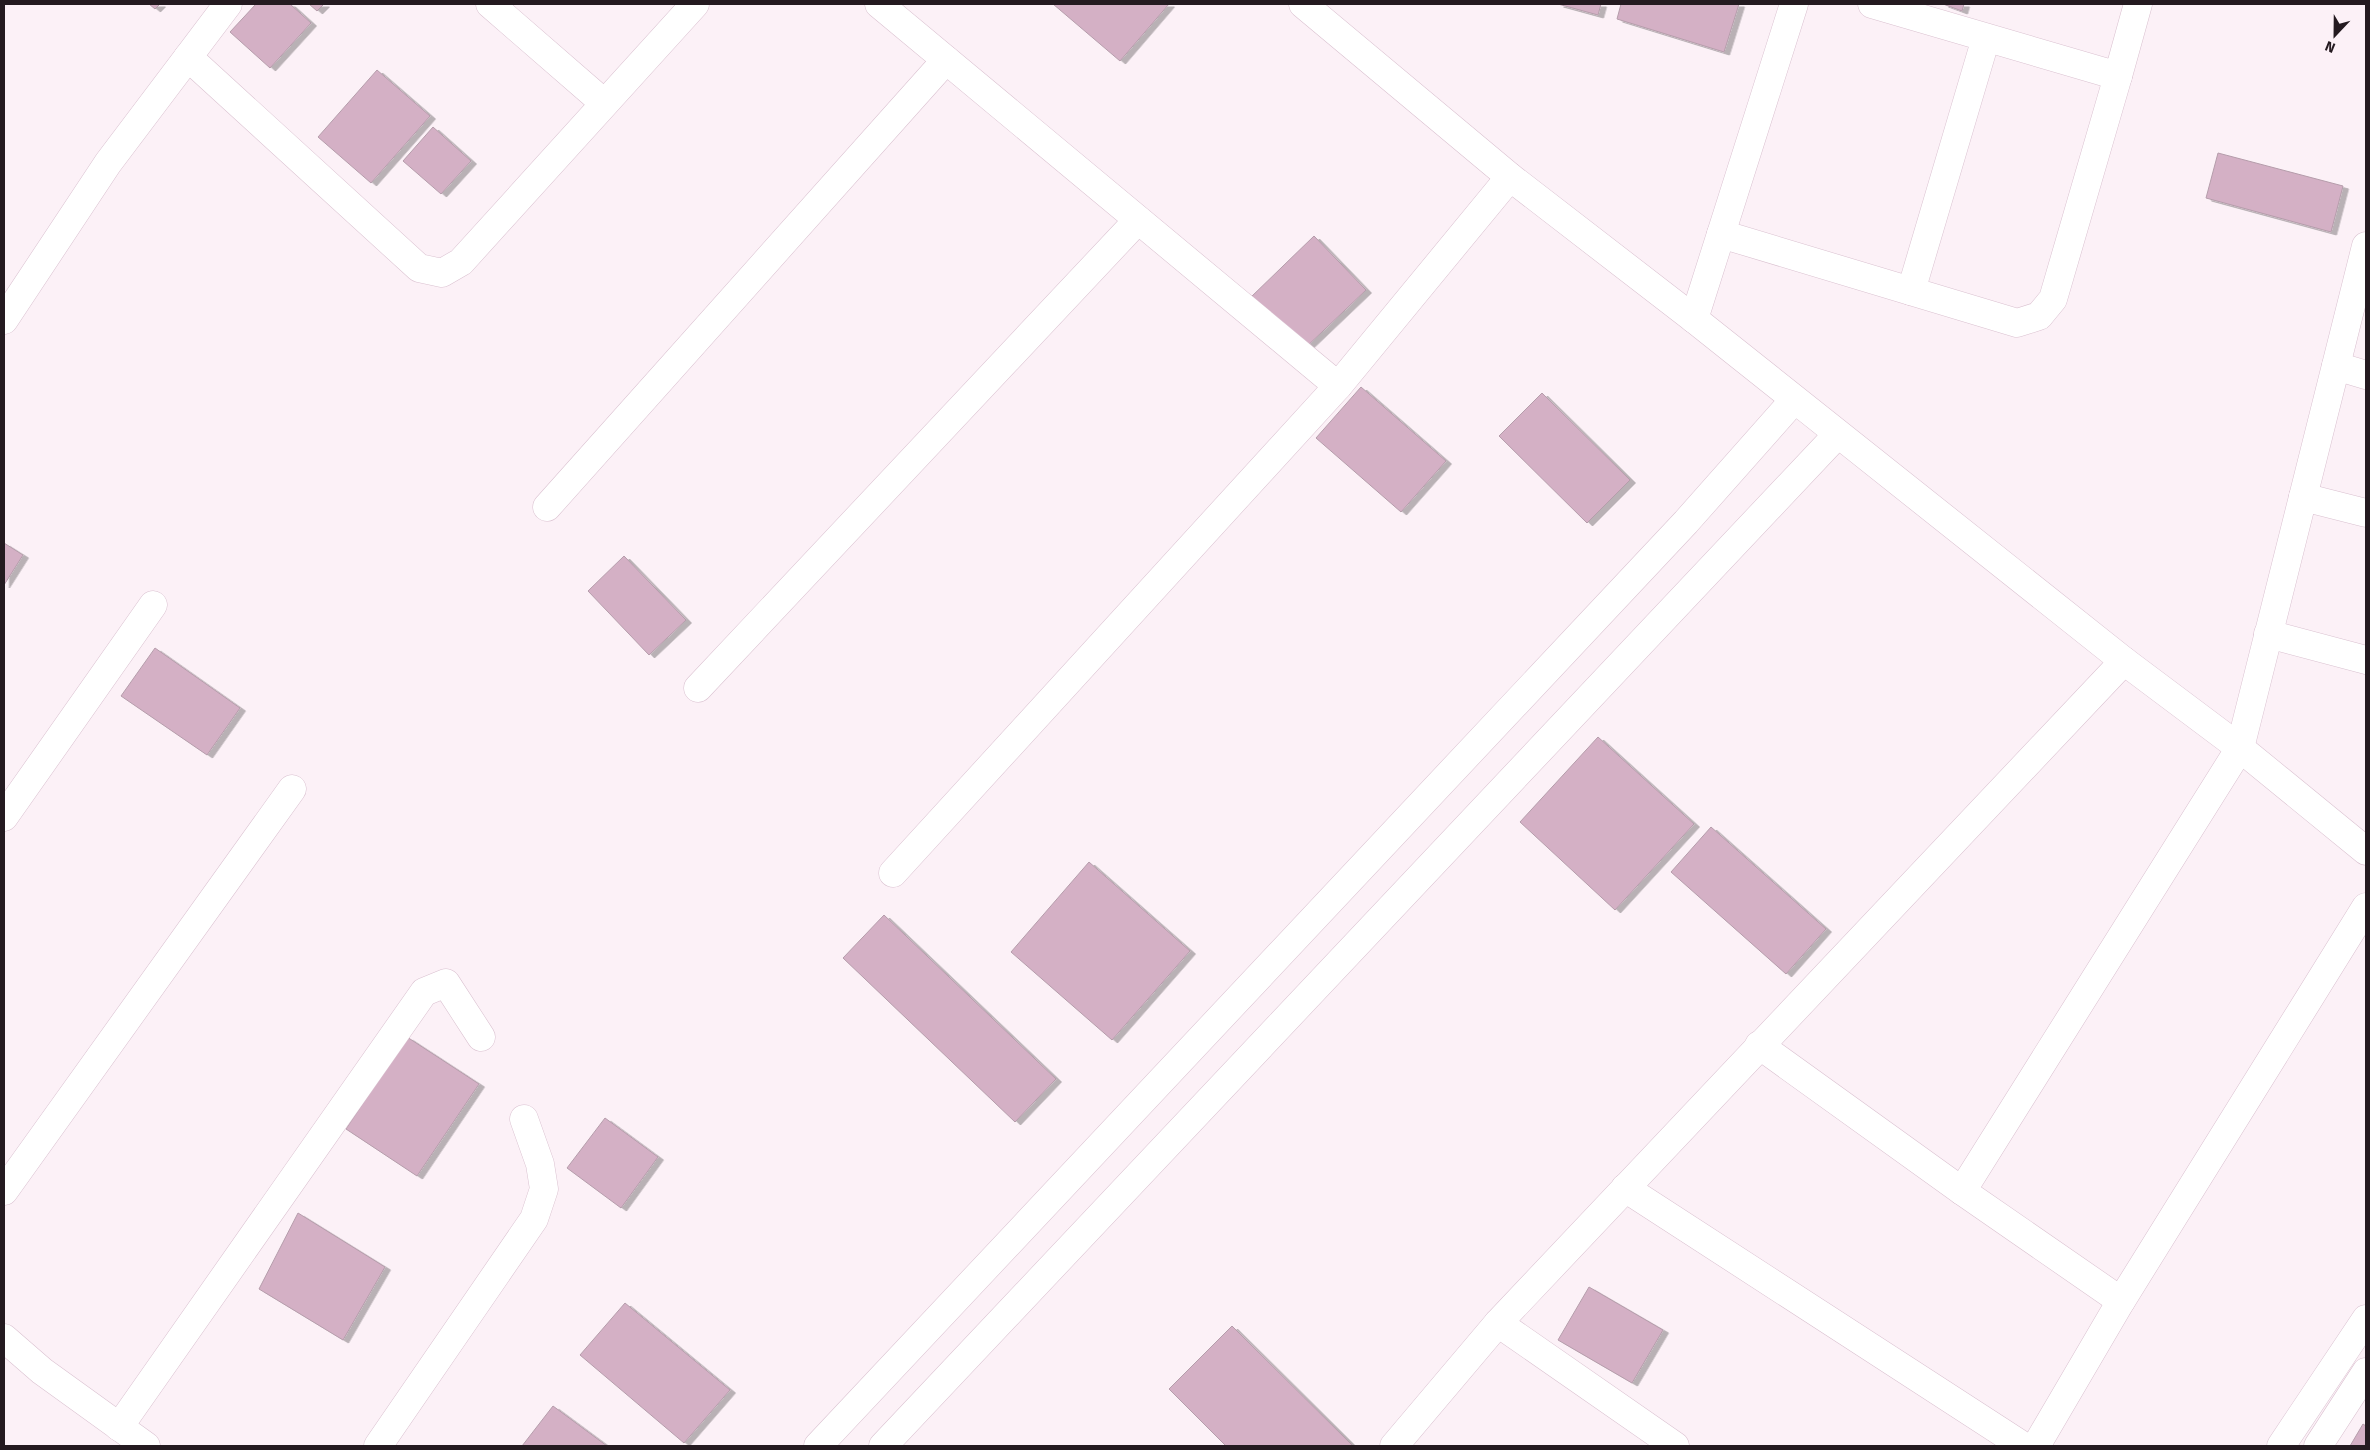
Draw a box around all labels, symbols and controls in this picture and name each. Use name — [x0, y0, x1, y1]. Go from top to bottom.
north arrow — [2310, 10, 2360, 60]
text: N — [2323, 37, 2338, 56]

